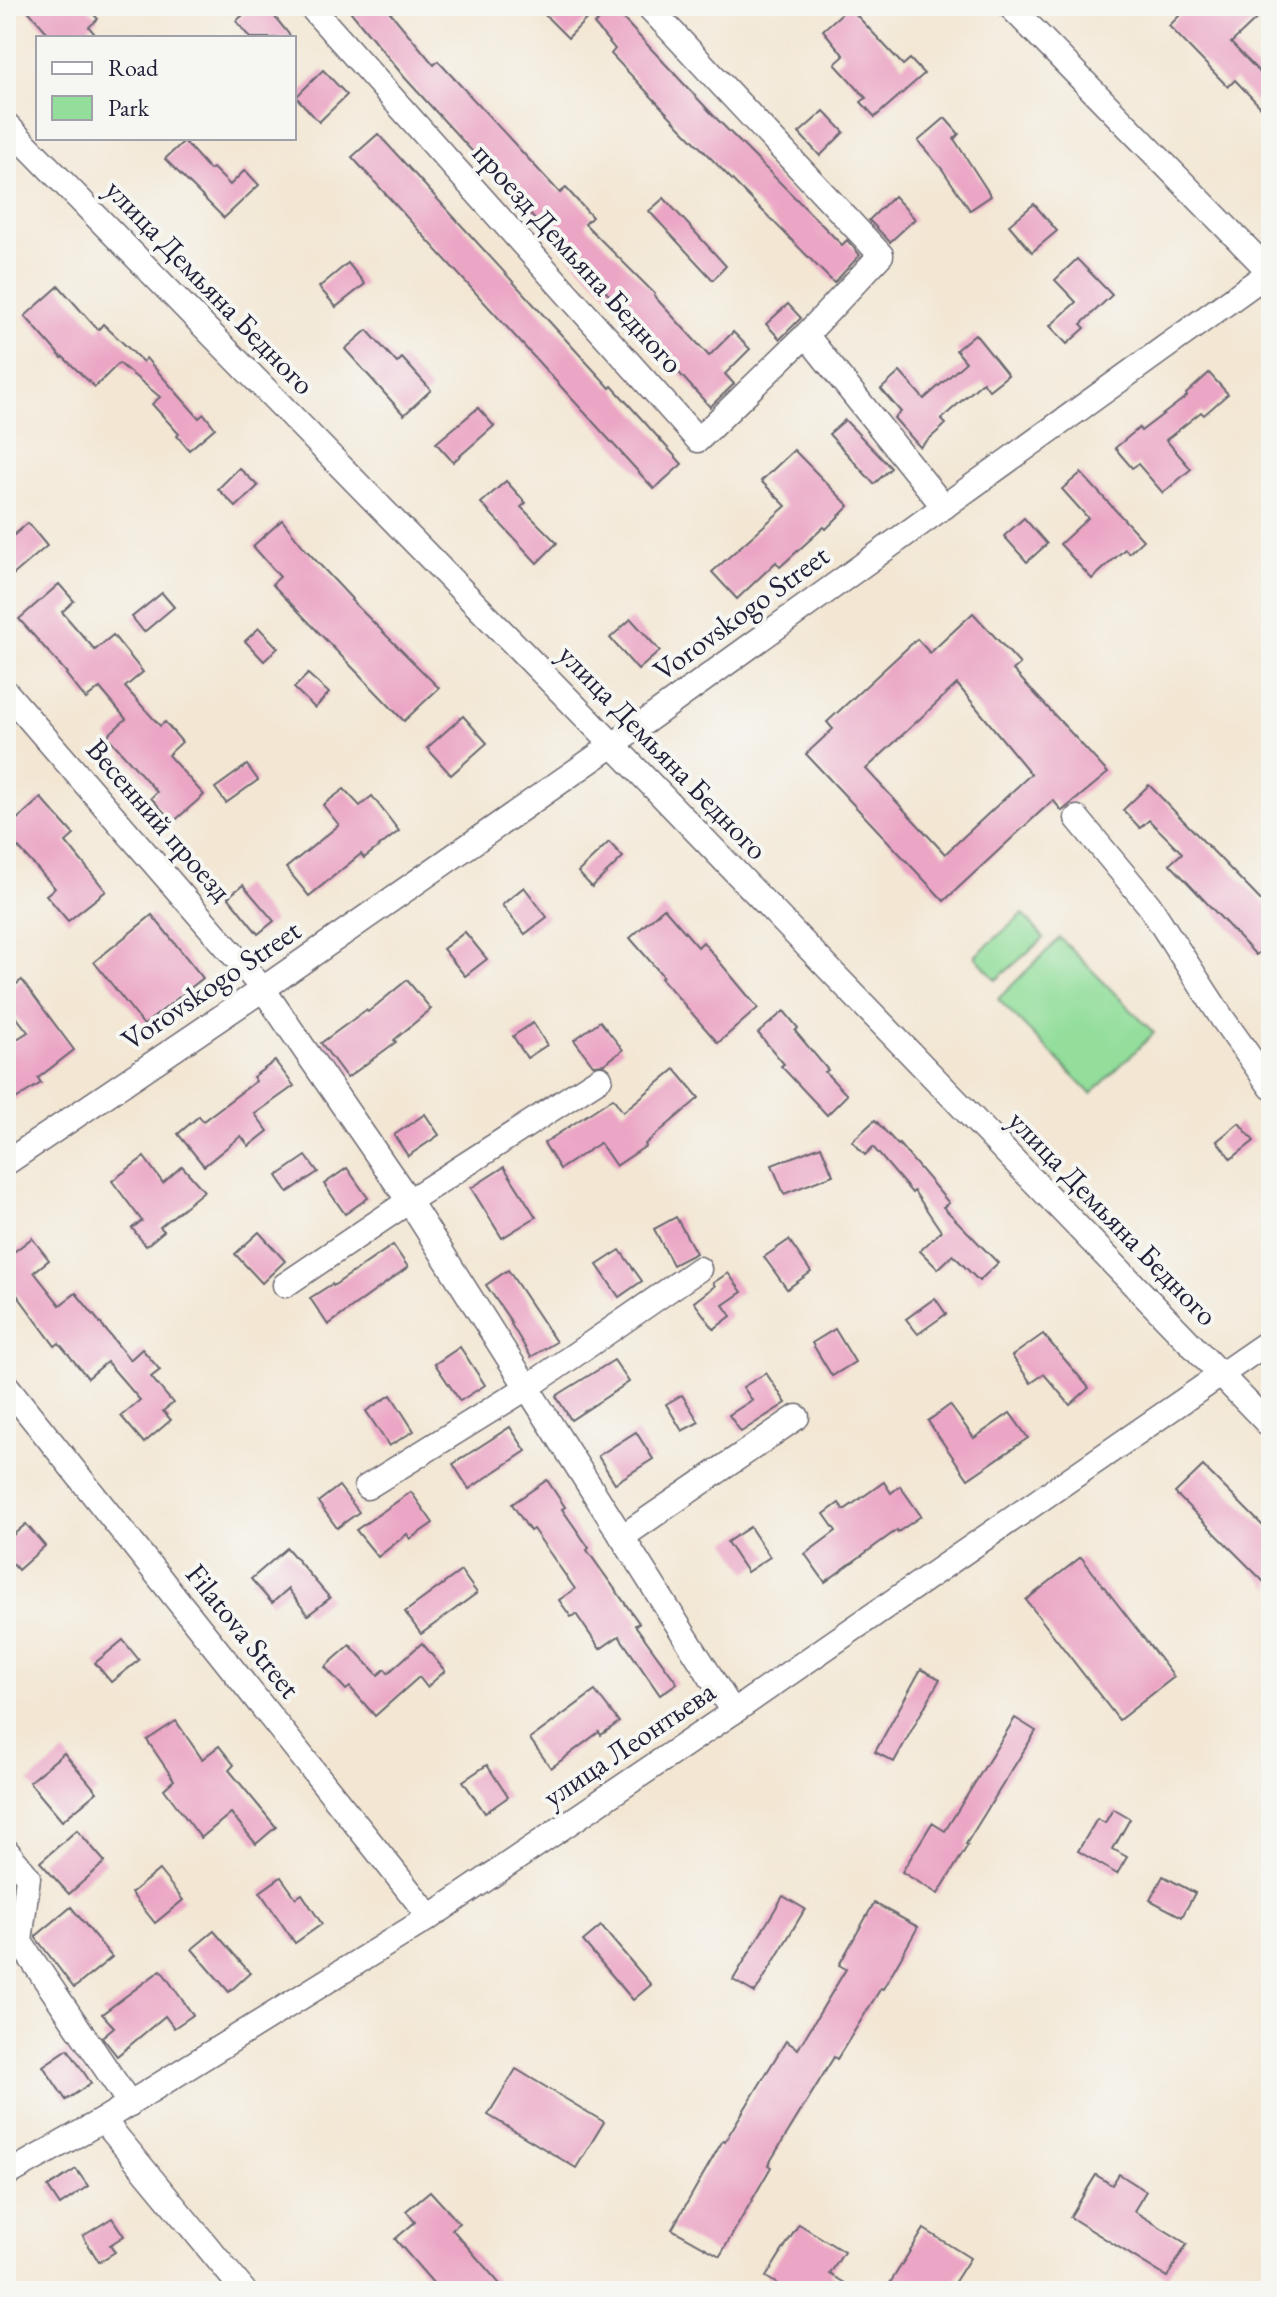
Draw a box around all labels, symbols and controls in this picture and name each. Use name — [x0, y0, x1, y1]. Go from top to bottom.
legend — [36, 36, 296, 140]
text: Road — [108, 52, 159, 83]
text: Park — [108, 92, 150, 123]
street label: проезд Демьяна Бедного — [464, 134, 692, 381]
street label: улица Демьяна Бедного — [97, 170, 324, 403]
street label: Vorovskogo Street — [645, 535, 837, 690]
street label: улица Демьяна Бедного — [550, 635, 777, 868]
street label: Весенний проезд — [78, 730, 241, 909]
street label: Vorovskogo Street — [114, 910, 308, 1059]
street label: улица Демьяна Бедного — [1000, 1101, 1227, 1334]
street label: Filatova Street — [177, 1555, 310, 1706]
street label: улица Леонтьева — [535, 1671, 723, 1816]

